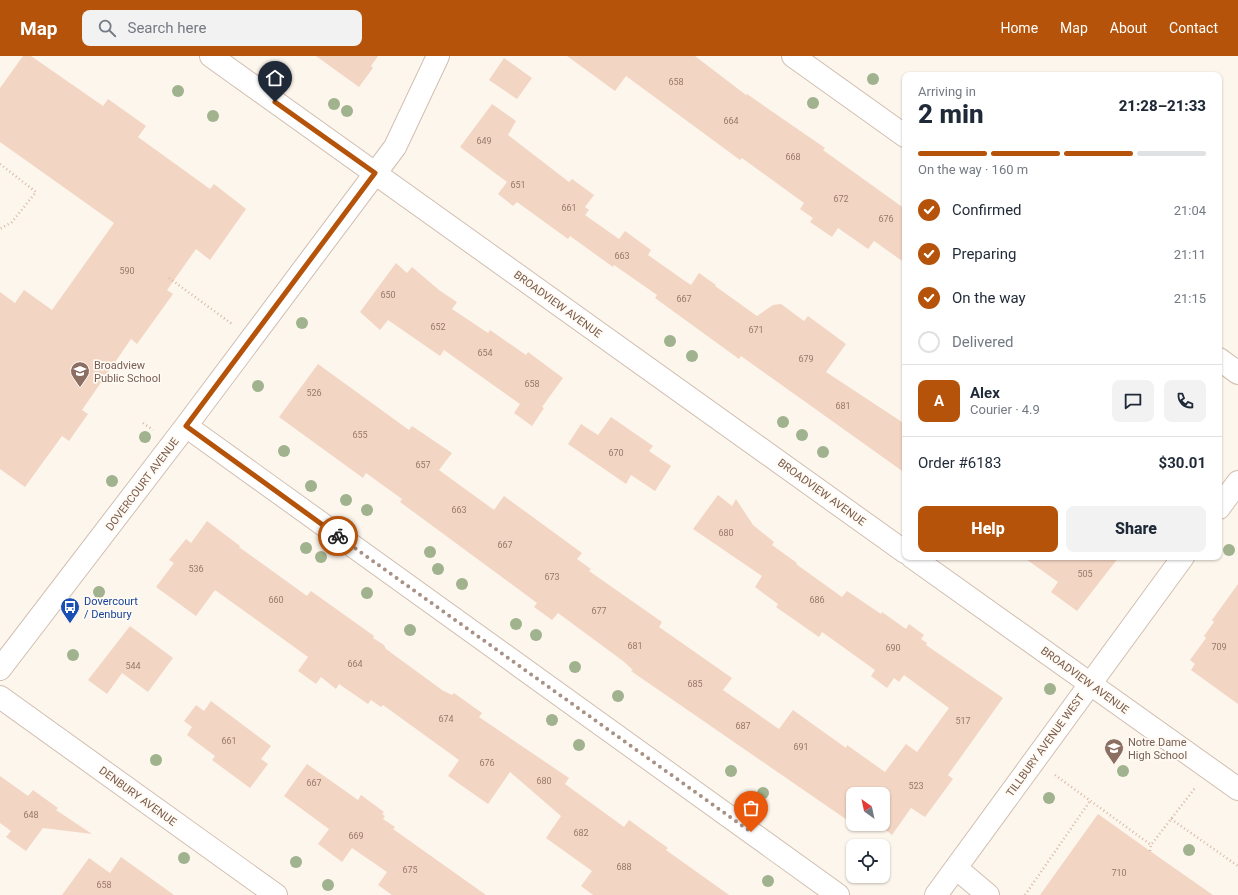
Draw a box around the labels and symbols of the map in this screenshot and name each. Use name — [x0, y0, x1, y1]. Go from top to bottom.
pin — [258, 61, 292, 102]
house number: 658 — [668, 77, 684, 87]
house number: 664 — [723, 116, 739, 126]
house number: 649 — [476, 136, 492, 146]
house number: 668 — [785, 152, 801, 162]
house number: 651 — [510, 180, 526, 190]
house number: 672 — [833, 194, 849, 204]
house number: 661 — [561, 203, 577, 213]
house number: 676 — [878, 214, 894, 224]
house number: 663 — [614, 251, 630, 261]
house number: 590 — [119, 266, 135, 276]
street label: BROADVIEW AVENUE — [511, 268, 604, 341]
house number: 650 — [380, 290, 396, 300]
house number: 667 — [676, 294, 692, 304]
house number: 652 — [430, 322, 446, 332]
house number: 671 — [748, 325, 764, 335]
house number: 654 — [477, 348, 493, 358]
house number: 679 — [798, 354, 814, 364]
place label: Broadview Public School — [94, 359, 161, 385]
school or university icon: Broadview Public School — [69, 360, 91, 388]
house number: 658 — [524, 379, 540, 389]
house number: 526 — [306, 388, 322, 398]
house number: 681 — [835, 401, 851, 411]
house number: 655 — [352, 430, 368, 440]
street label: DOVERCOURT AVENUE — [103, 435, 182, 533]
house number: 670 — [608, 448, 624, 458]
street label: BROADVIEW AVENUE — [775, 456, 868, 529]
house number: 657 — [415, 460, 431, 470]
house number: 663 — [451, 505, 467, 515]
courier — [318, 516, 358, 556]
house number: 680 — [718, 528, 734, 538]
house number: 667 — [497, 540, 513, 550]
house number: 536 — [188, 564, 204, 574]
house number: 505 — [1077, 569, 1093, 579]
house number: 673 — [544, 572, 560, 582]
place label: Dovercourt / Denbury — [84, 595, 138, 621]
house number: 660 — [268, 595, 284, 605]
house number: 686 — [809, 595, 825, 605]
bus stop icon: Dovercourt / Denbury — [59, 596, 81, 624]
house number: 677 — [591, 606, 607, 616]
house number: 681 — [627, 641, 643, 651]
house number: 709 — [1211, 642, 1227, 652]
house number: 690 — [885, 643, 901, 653]
street label: BROADVIEW AVENUE — [1038, 644, 1131, 717]
house number: 664 — [347, 659, 363, 669]
house number: 544 — [125, 661, 141, 671]
house number: 685 — [687, 679, 703, 689]
street label: TILLBURY AVENUE WEST — [1004, 691, 1087, 799]
house number: 674 — [438, 714, 454, 724]
house number: 517 — [955, 716, 971, 726]
house number: 687 — [735, 721, 751, 731]
house number: 661 — [221, 736, 237, 746]
place label: Notre Dame High School — [1128, 736, 1187, 762]
school or university icon: Notre Dame High School — [1103, 737, 1125, 765]
house number: 691 — [793, 742, 809, 752]
house number: 676 — [479, 758, 495, 768]
street label: DENBURY AVENUE — [97, 764, 179, 829]
house number: 680 — [536, 776, 552, 786]
house number: 667 — [306, 778, 322, 788]
house number: 523 — [908, 781, 924, 791]
north arrow — [846, 787, 890, 831]
pin — [734, 791, 768, 832]
house number: 648 — [23, 810, 39, 820]
house number: 682 — [573, 828, 589, 838]
house number: 669 — [348, 831, 364, 841]
house number: 688 — [616, 862, 632, 872]
house number: 675 — [402, 865, 418, 875]
house number: 710 — [1111, 868, 1127, 878]
house number: 658 — [96, 880, 112, 890]

